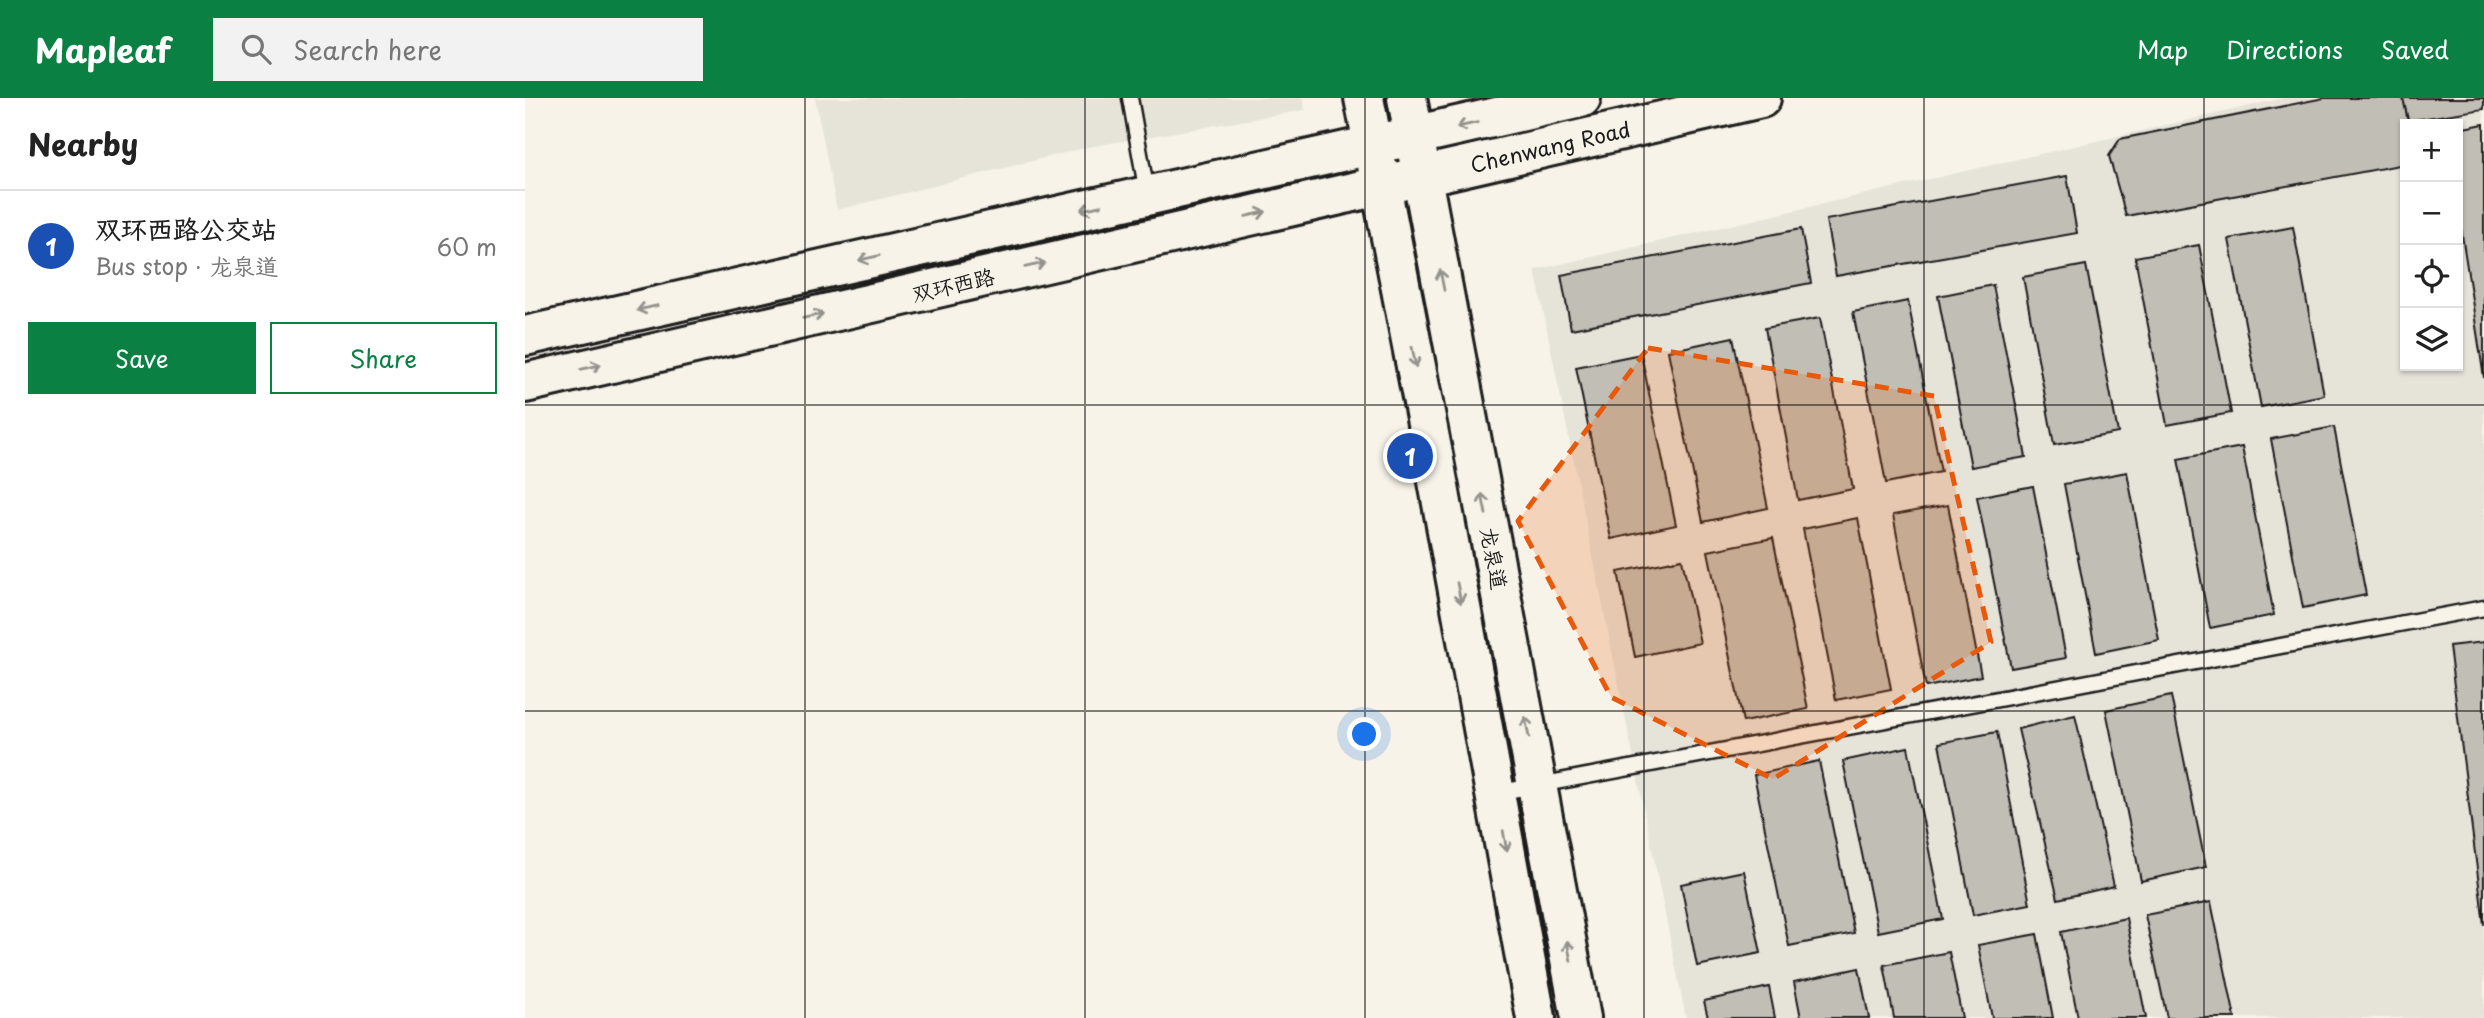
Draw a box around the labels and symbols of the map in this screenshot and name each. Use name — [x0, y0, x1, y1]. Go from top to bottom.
street label: Chenwang Road — [1467, 112, 1633, 180]
one-way arrow — [1456, 118, 1479, 132]
one-way arrow — [1080, 202, 1103, 216]
one-way arrow — [1245, 206, 1267, 219]
one-way arrow — [858, 252, 881, 266]
one-way arrow — [1023, 258, 1046, 271]
street label: 双环西路 — [908, 259, 998, 309]
one-way arrow — [1435, 269, 1448, 292]
one-way arrow — [636, 302, 659, 316]
one-way arrow — [801, 309, 824, 322]
one-way arrow — [1408, 345, 1421, 368]
one-way arrow — [580, 360, 602, 373]
pin: 1 — [1387, 430, 1433, 482]
one-way arrow — [1477, 493, 1491, 516]
street label: 龙泉道 — [1473, 524, 1517, 592]
one-way arrow — [1452, 581, 1466, 604]
one-way arrow — [1519, 716, 1533, 739]
your location — [1347, 717, 1381, 751]
one-way arrow — [1498, 829, 1512, 852]
one-way arrow — [1561, 940, 1575, 963]

